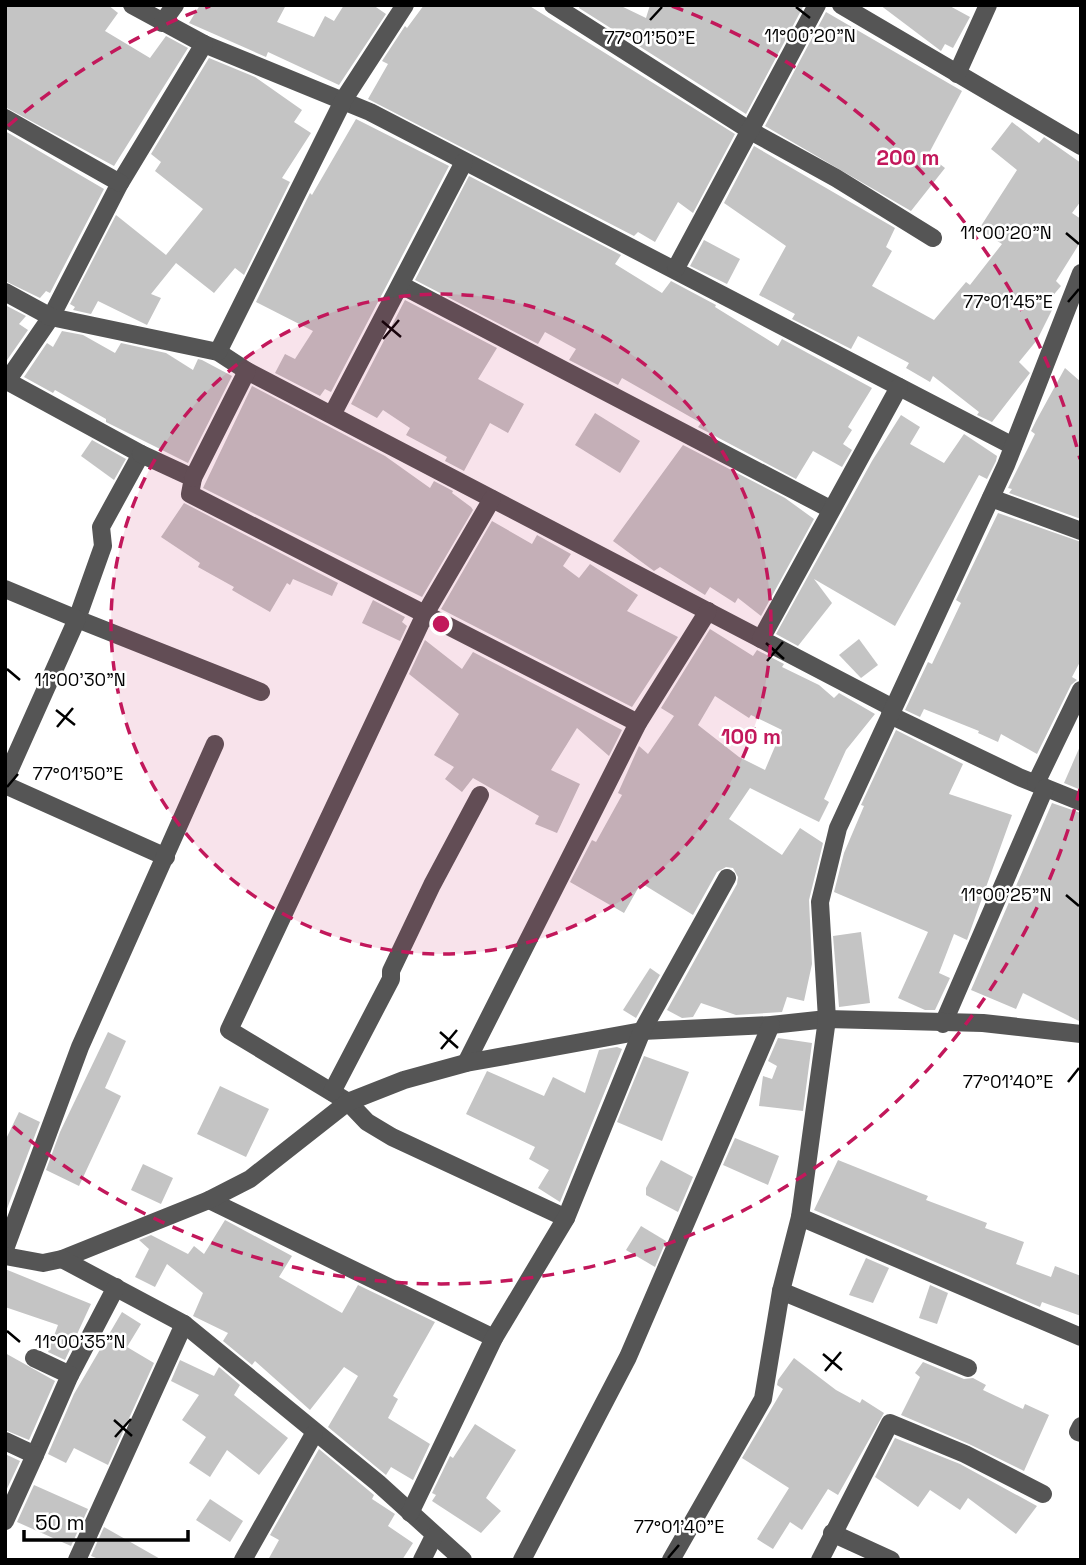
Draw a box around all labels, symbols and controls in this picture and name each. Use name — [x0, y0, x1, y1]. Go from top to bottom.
text: 11°00'20"N — [764, 24, 856, 47]
text: 77°01'50"E — [605, 26, 695, 49]
text: 200 m — [877, 144, 939, 171]
text: 11°00'20"N — [960, 221, 1052, 244]
text: 77°01'45"E — [963, 290, 1053, 313]
centre of rings — [429, 612, 453, 636]
text: 11°00'30"N — [34, 668, 126, 691]
text: 100 m — [721, 723, 781, 750]
text: 77°01'50"E — [33, 762, 123, 785]
text: 11°00'25"N — [961, 883, 1051, 906]
text: 77°01'40"E — [963, 1070, 1053, 1093]
text: 11°00'35"N — [35, 1330, 125, 1353]
scale bar — [24, 1498, 189, 1542]
text: 50 m — [35, 1509, 85, 1536]
text: 77°01'40"E — [634, 1515, 724, 1538]

